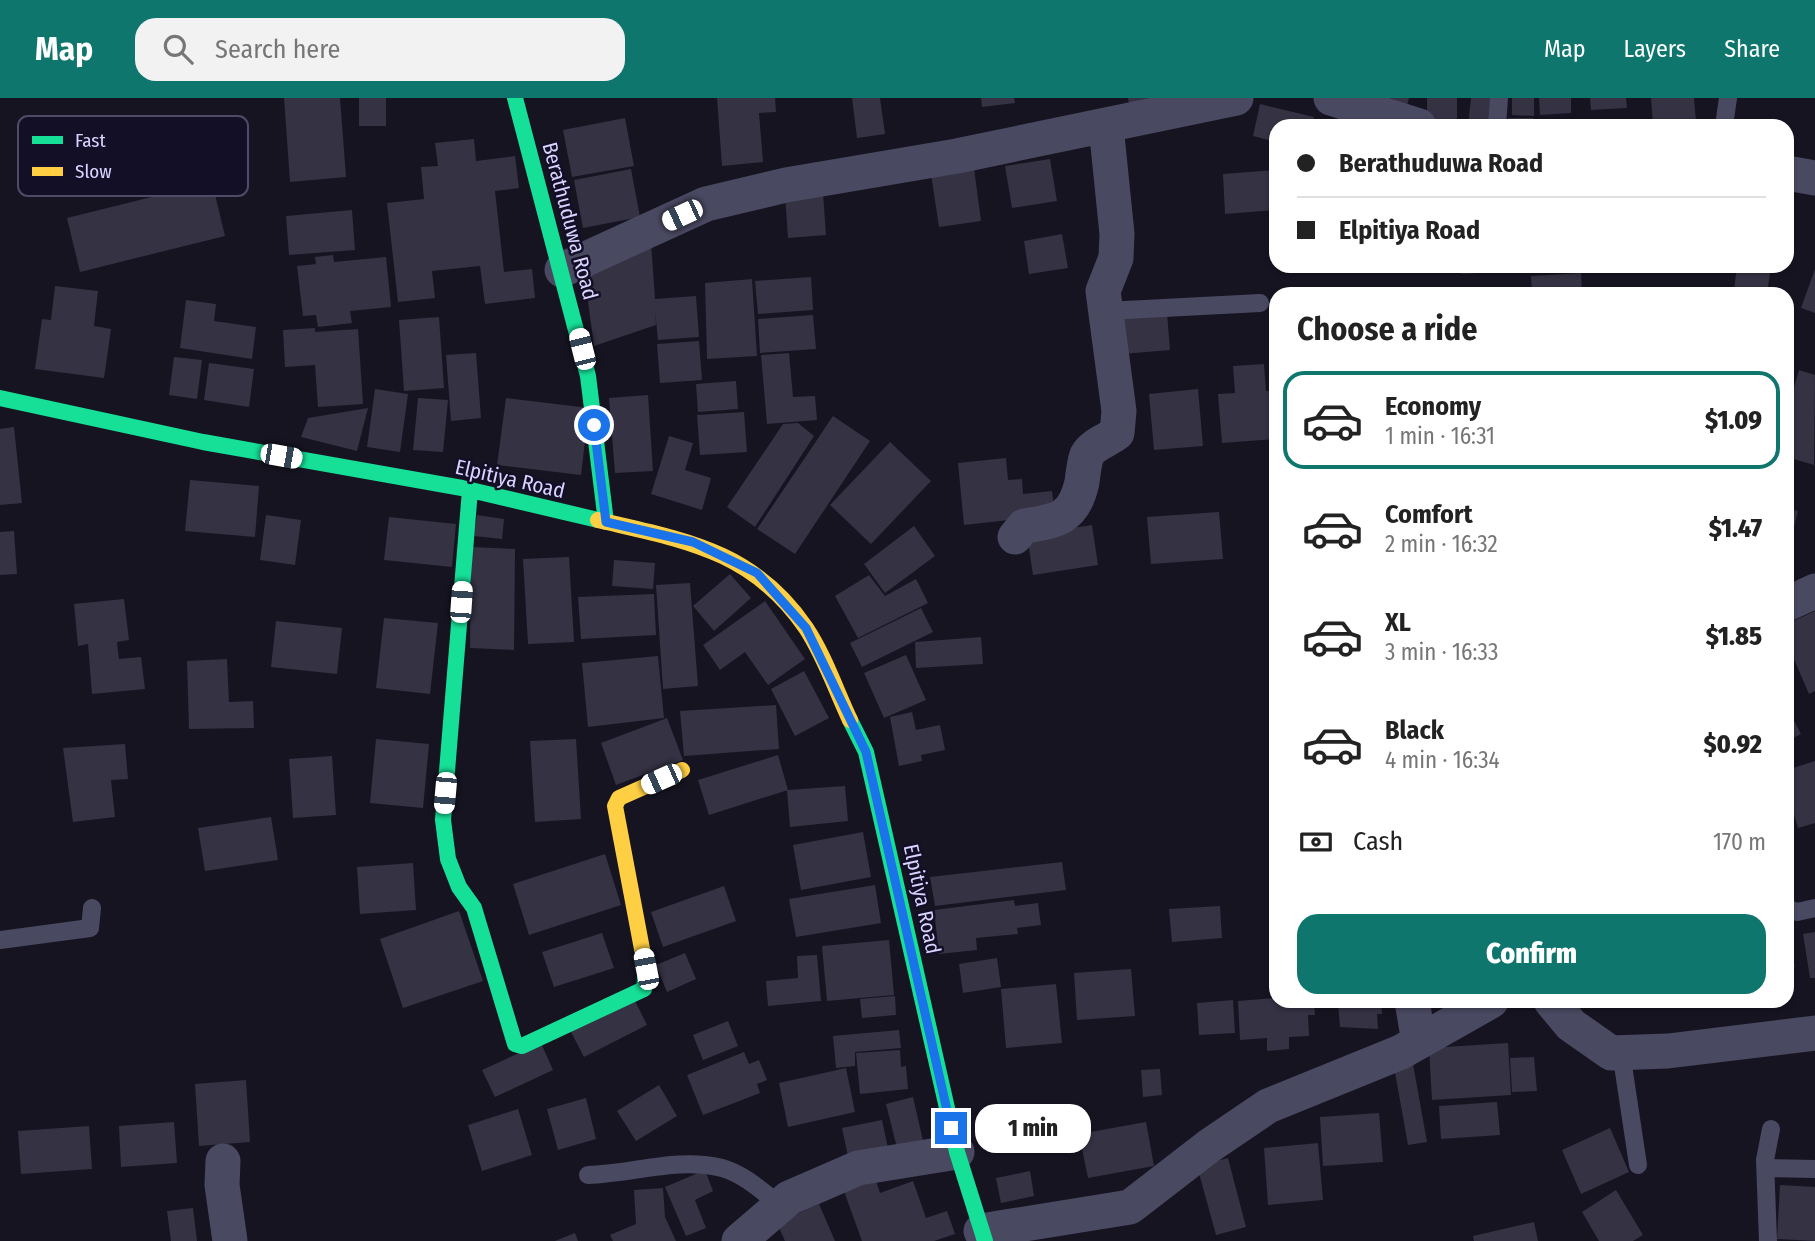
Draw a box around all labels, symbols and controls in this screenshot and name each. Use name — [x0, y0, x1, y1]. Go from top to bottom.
search box — [135, 18, 625, 81]
text: Map — [35, 29, 93, 69]
icon: search — [159, 30, 197, 68]
text: Search here — [215, 34, 340, 65]
text: Map — [1544, 35, 1586, 63]
text: Layers — [1624, 35, 1686, 63]
text: Share — [1724, 35, 1780, 63]
legend — [18, 116, 248, 196]
text: Fast — [75, 129, 106, 152]
street label: Berathuduwa Road — [536, 139, 604, 303]
text: Berathuduwa Road — [1339, 148, 1543, 179]
text: Slow — [75, 160, 112, 183]
car — [659, 197, 706, 233]
text: Elpitiya Road — [1339, 215, 1480, 246]
text: Choose a ride — [1297, 310, 1478, 348]
car — [567, 326, 598, 372]
icon: car — [1301, 389, 1364, 452]
text: Economy — [1385, 391, 1481, 422]
text: $1.09 — [1705, 405, 1762, 436]
route start — [578, 409, 610, 441]
text: 1 min · 16:31 — [1385, 422, 1495, 450]
car — [259, 442, 304, 470]
street label: Elpitiya Road — [453, 454, 567, 504]
icon: car — [1301, 497, 1364, 560]
text: Comfort — [1385, 499, 1473, 530]
text: $1.47 — [1709, 513, 1762, 544]
text: 2 min · 16:32 — [1385, 530, 1498, 558]
car — [450, 580, 473, 624]
icon: car — [1301, 605, 1364, 668]
text: XL — [1385, 607, 1411, 638]
text: $1.85 — [1706, 621, 1762, 652]
text: 3 min · 16:33 — [1385, 638, 1498, 666]
icon: car — [1301, 713, 1364, 776]
text: Black — [1385, 715, 1444, 746]
text: $0.92 — [1703, 729, 1762, 760]
text: 4 min · 16:34 — [1385, 746, 1500, 774]
car — [638, 761, 685, 797]
car — [433, 771, 458, 815]
icon: cash — [1297, 823, 1335, 861]
text: Cash — [1353, 826, 1403, 857]
text: 170 m — [1713, 828, 1766, 856]
street label: Elpitiya Road — [898, 842, 946, 956]
button: Confirm — [1297, 914, 1766, 994]
car — [632, 946, 661, 992]
callout: 1 min — [976, 1104, 1091, 1152]
route end — [935, 1112, 967, 1144]
text: 1 min — [1008, 1114, 1058, 1142]

